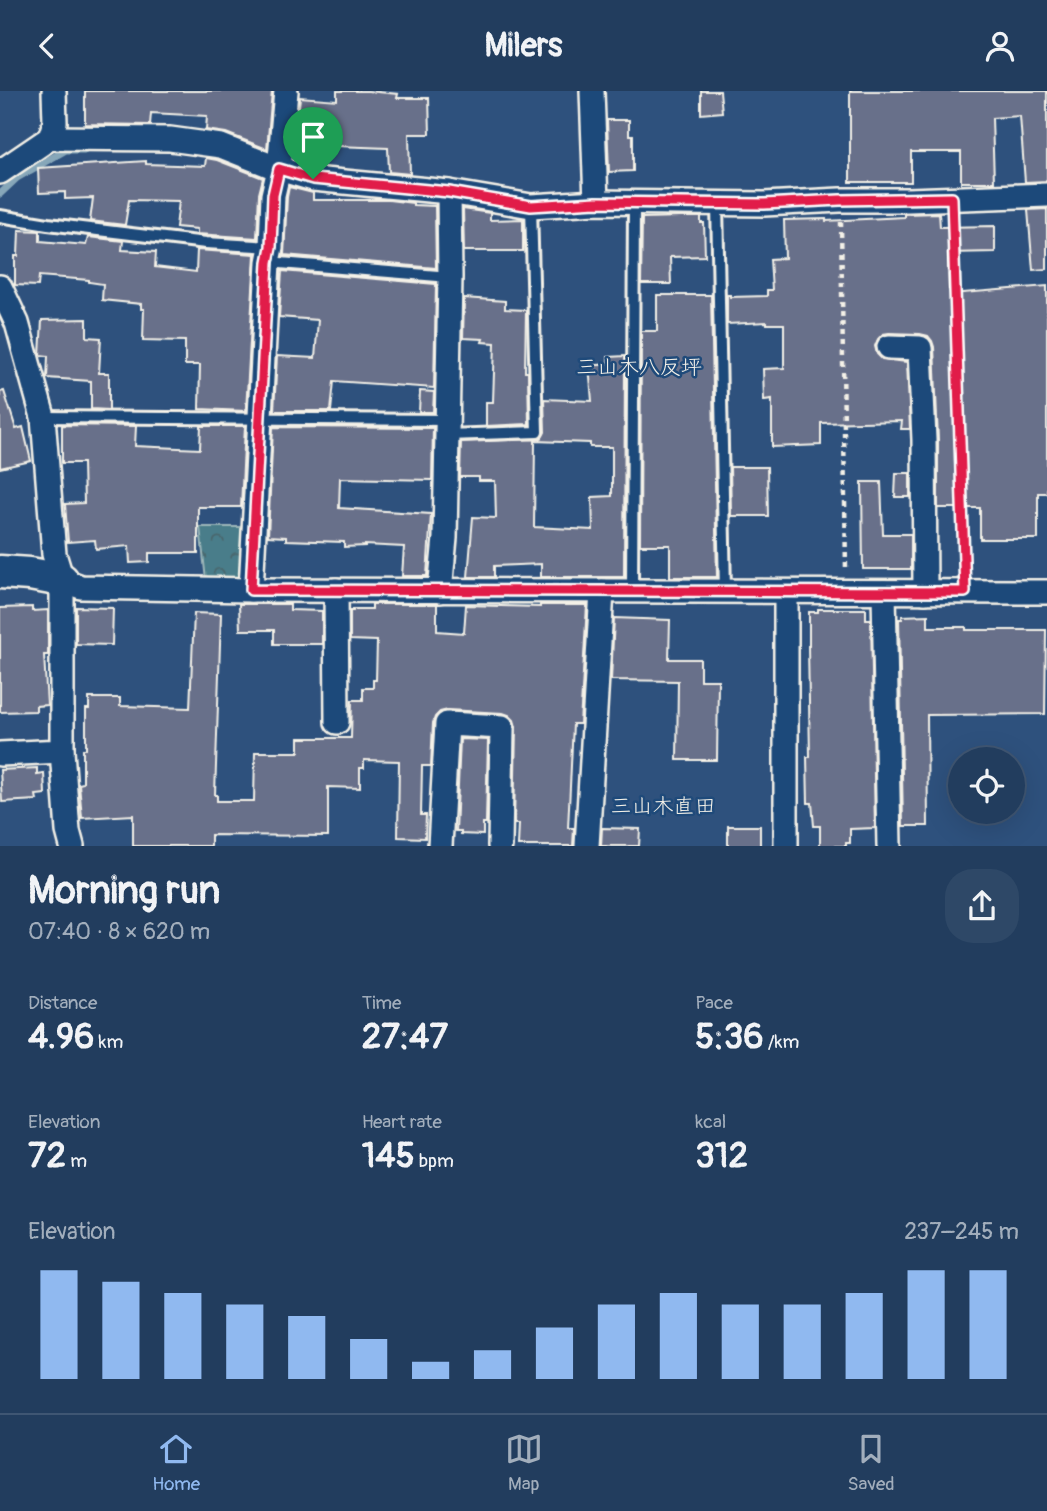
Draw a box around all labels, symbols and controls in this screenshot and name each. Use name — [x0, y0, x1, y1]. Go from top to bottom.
text: Milers — [485, 26, 562, 66]
icon: back — [28, 27, 66, 65]
icon: person — [981, 27, 1019, 65]
pin — [283, 107, 343, 179]
icon: arrive — [294, 118, 332, 156]
district label: 三山木八反坪 — [576, 354, 702, 381]
map controls — [948, 747, 1025, 824]
button: locate — [948, 747, 1025, 824]
district label: 三山木直田 — [611, 793, 716, 820]
text: Morning run — [28, 867, 220, 915]
button: share — [945, 869, 1019, 943]
text: 07:40 · 8 × 620 m — [28, 917, 210, 946]
text: Distance — [28, 991, 97, 1015]
text: Time — [362, 991, 401, 1015]
text: Pace — [695, 991, 733, 1015]
text: 4.96 — [28, 1015, 94, 1059]
text: 27:47 — [362, 1015, 448, 1059]
text: 5:36 — [695, 1015, 764, 1059]
text: km — [94, 1030, 123, 1054]
text: /km — [764, 1030, 799, 1054]
text: Elevation — [28, 1110, 100, 1134]
text: Heart rate — [362, 1110, 442, 1134]
text: kcal — [695, 1110, 726, 1134]
text: 72 — [28, 1134, 66, 1178]
text: 145 — [362, 1134, 415, 1178]
text: 312 — [695, 1134, 748, 1178]
text: m — [66, 1149, 87, 1173]
text: bpm — [415, 1149, 454, 1173]
text: Elevation — [28, 1217, 116, 1246]
text: 237–245 m — [904, 1217, 1019, 1246]
tab: Home — [152, 1430, 200, 1496]
tab: Map — [505, 1430, 543, 1496]
tab: Saved — [848, 1430, 895, 1496]

